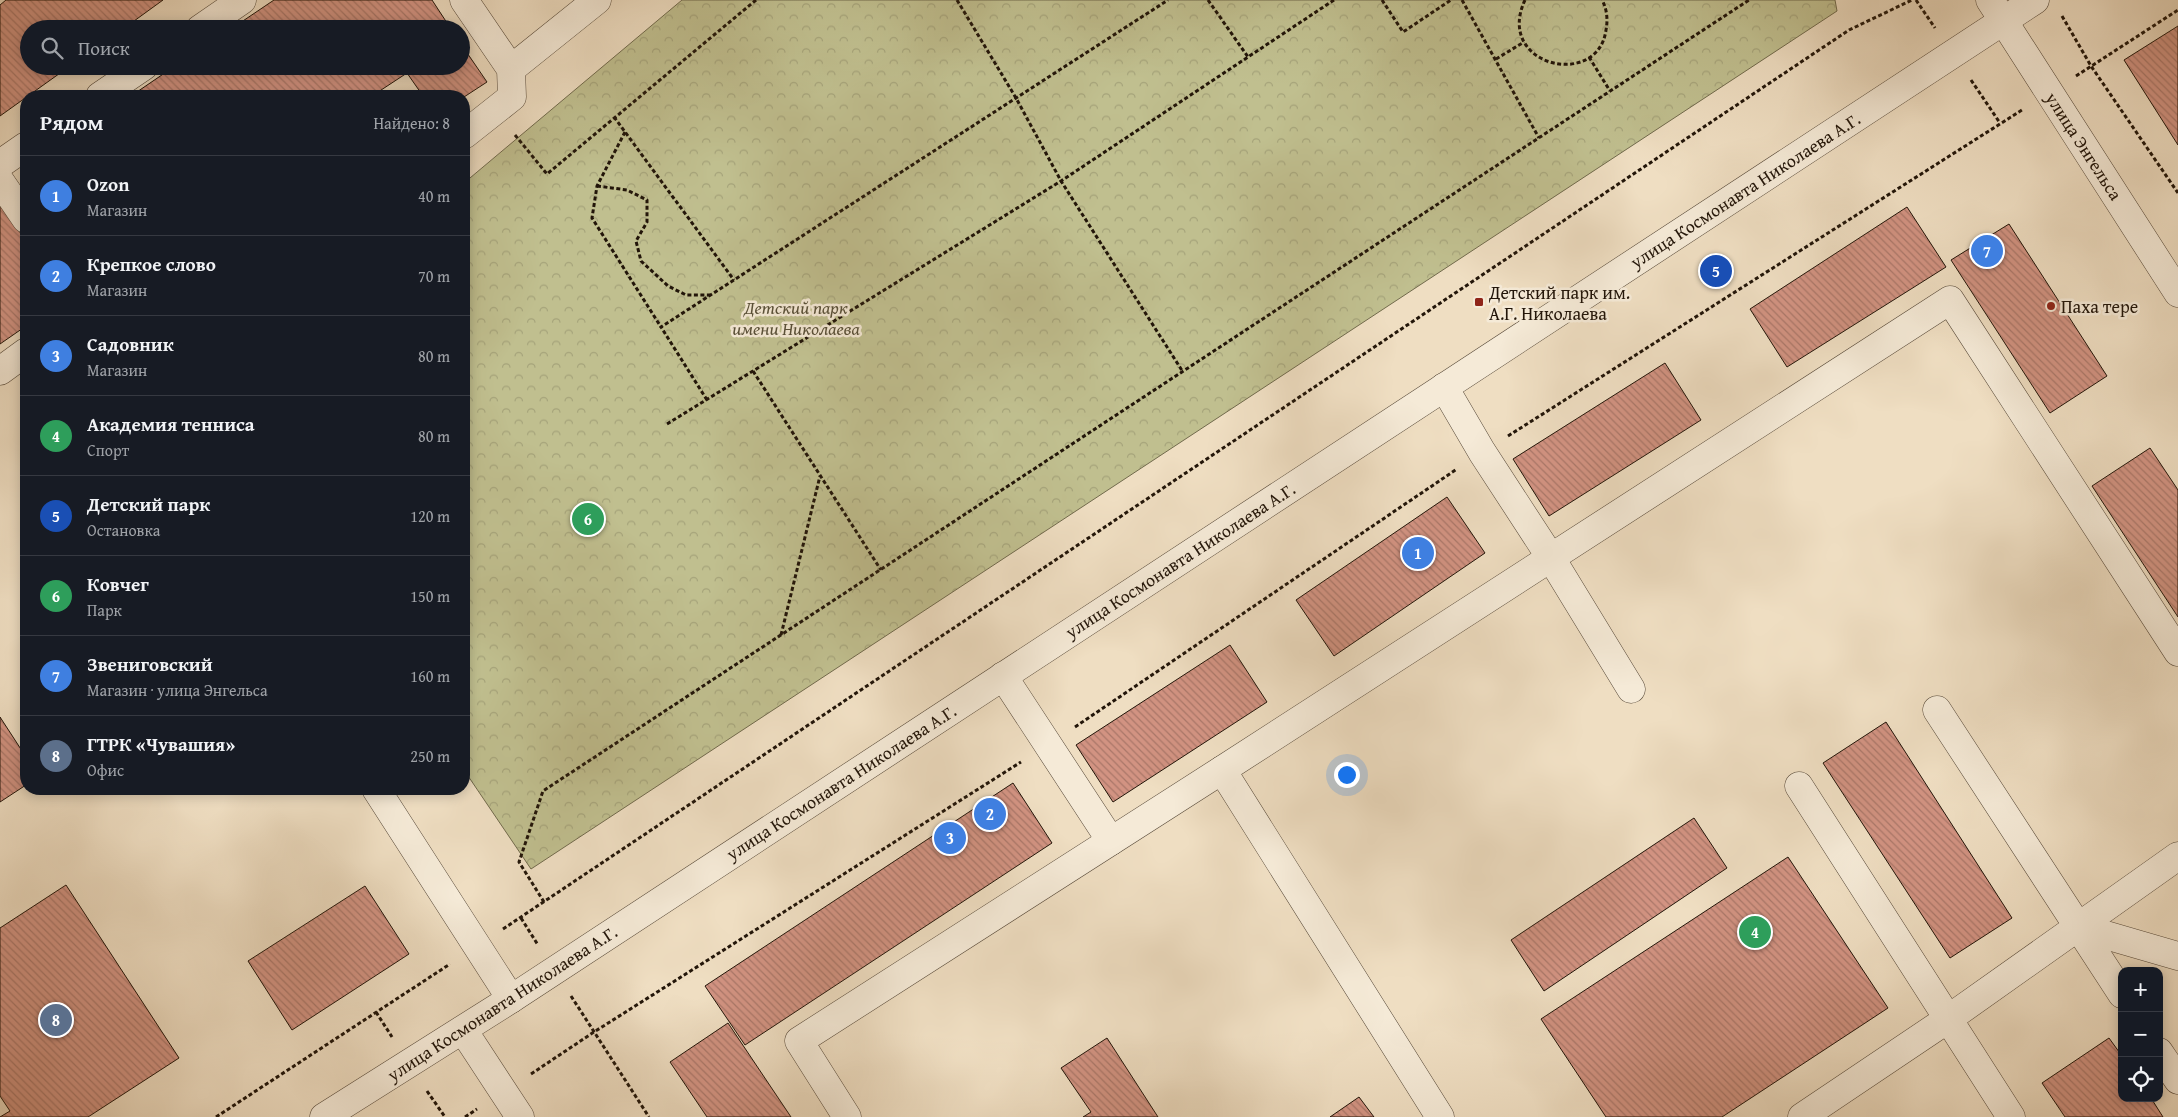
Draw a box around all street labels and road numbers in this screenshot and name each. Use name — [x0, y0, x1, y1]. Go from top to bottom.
street label: улица Энгельса — [2038, 86, 2129, 206]
street label: улица Космонавта Николаева А.Г. — [1624, 105, 1865, 275]
street label: улица Космонавта Николаева А.Г. — [1059, 475, 1300, 645]
street label: улица Космонавта Николаева А.Г. — [720, 697, 961, 867]
street label: улица Космонавта Николаева А.Г. — [381, 918, 622, 1088]

